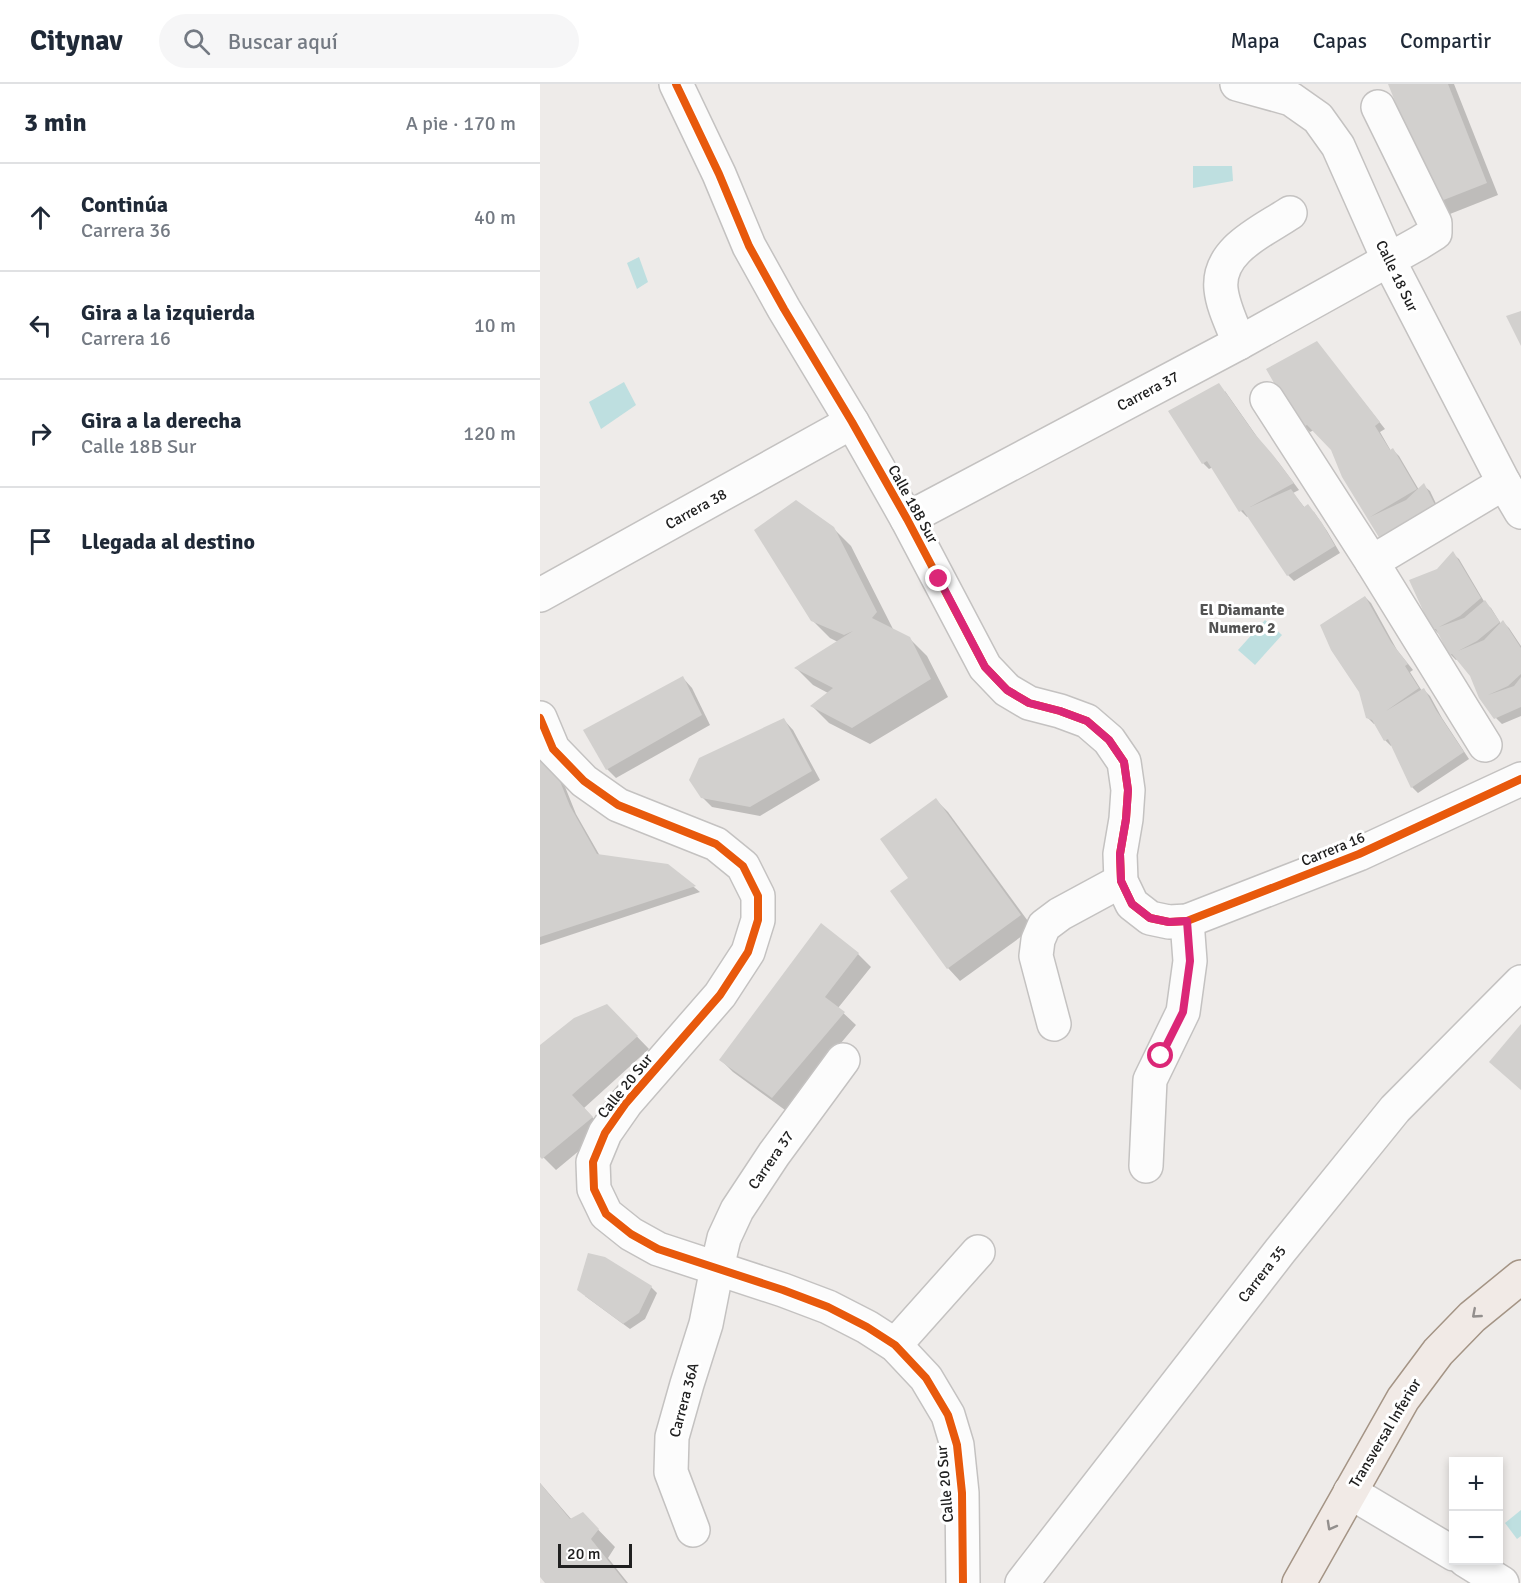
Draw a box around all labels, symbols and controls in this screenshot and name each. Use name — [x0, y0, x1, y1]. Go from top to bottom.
search box — [159, 14, 579, 68]
text: Citynav — [30, 24, 123, 58]
icon: search — [180, 25, 213, 58]
text: Buscar aquí — [228, 28, 338, 55]
text: Mapa — [1230, 28, 1280, 54]
text: Capas — [1313, 28, 1367, 54]
text: Compartir — [1400, 28, 1491, 54]
text: 3 min — [24, 107, 87, 139]
text: A pie · 170 m — [406, 111, 516, 136]
text: Continúa — [81, 191, 168, 218]
icon: ahead — [24, 201, 57, 234]
text: 40 m — [474, 205, 516, 230]
text: Carrera 36 — [81, 218, 171, 243]
street label: Calle 18 Sur — [1372, 237, 1422, 315]
text: Gira a la izquierda — [81, 299, 255, 326]
icon: left — [24, 309, 57, 342]
text: 10 m — [474, 313, 516, 338]
text: Carrera 16 — [81, 326, 171, 351]
street label: Carrera 37 — [1114, 367, 1182, 415]
text: Gira a la derecha — [81, 407, 242, 434]
icon: right — [24, 417, 57, 450]
text: 120 m — [463, 421, 516, 446]
text: Calle 18B Sur — [81, 434, 196, 459]
street label: Calle 18B Sur — [884, 462, 942, 547]
street label: Carrera 38 — [662, 485, 730, 533]
icon: arrive — [24, 525, 57, 558]
text: Llegada al destino — [81, 528, 255, 555]
route end — [925, 565, 951, 591]
district label: El Diamante Numero 2 — [1199, 600, 1285, 638]
street label: Carrera 16 — [1298, 828, 1368, 870]
route start — [1147, 1042, 1173, 1068]
street label: Calle 20 Sur — [594, 1050, 657, 1122]
street label: Carrera 37 — [744, 1127, 798, 1193]
street label: Carrera 35 — [1234, 1242, 1290, 1306]
one-way arrow — [1472, 1307, 1483, 1318]
street label: Carrera 36A — [665, 1361, 703, 1439]
street label: Transversal Inferior — [1345, 1375, 1425, 1491]
street label: Calle 20 Sur — [933, 1444, 957, 1523]
map controls — [1449, 1457, 1503, 1565]
button: + — [1449, 1457, 1503, 1511]
button: − — [1449, 1511, 1503, 1565]
one-way arrow — [1327, 1520, 1338, 1530]
scale bar — [558, 1541, 632, 1568]
text: 20 m — [567, 1544, 601, 1564]

